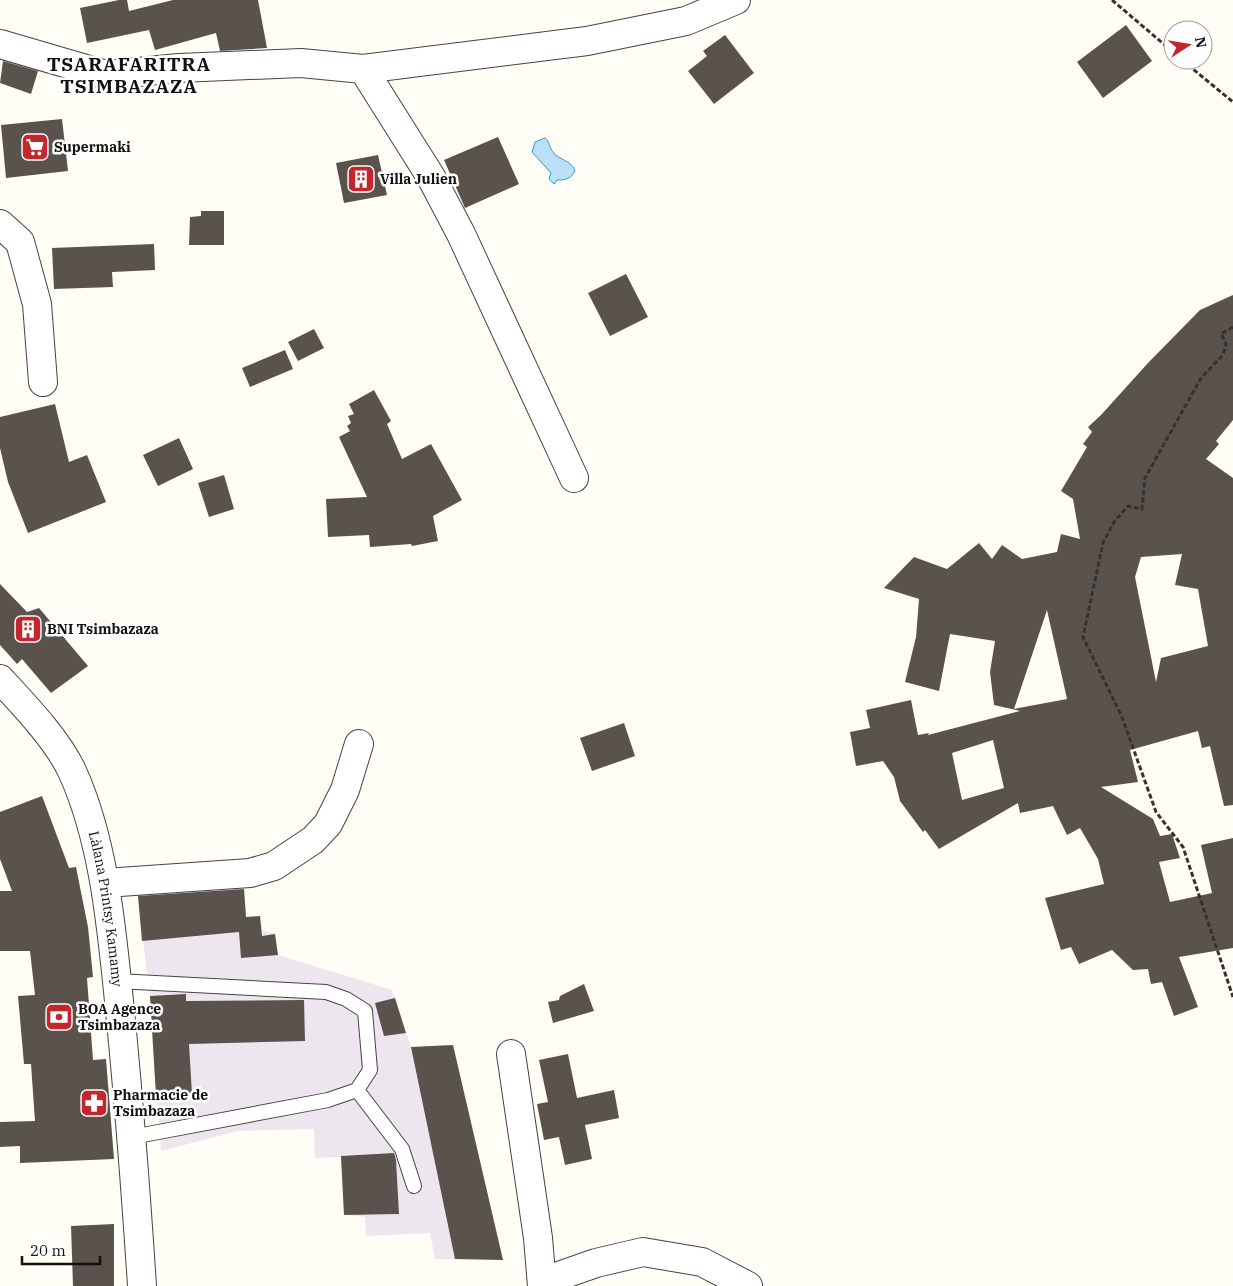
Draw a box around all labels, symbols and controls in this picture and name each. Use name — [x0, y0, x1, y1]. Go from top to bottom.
north arrow — [1163, 20, 1213, 70]
text: N — [1191, 35, 1211, 50]
district label: TSARAFARITRA TSIMBAZAZA — [47, 52, 211, 98]
supermarket icon: Supermaki — [20, 132, 50, 162]
place label: Supermaki — [54, 138, 131, 156]
building icon: Villa Julien — [346, 164, 376, 194]
place label: Villa Julien — [380, 170, 457, 188]
building icon: BNI Tsimbazaza — [13, 614, 43, 644]
place label: BNI Tsimbazaza — [47, 620, 159, 638]
street label: Làlana Printsy Kamamy — [85, 829, 127, 988]
place label: BOA Agence Tsimbazaza — [78, 1000, 161, 1034]
bank icon: BOA Agence Tsimbazaza — [44, 1002, 74, 1032]
place label: Pharmacie de Tsimbazaza — [113, 1086, 208, 1120]
pharmacy icon: Pharmacie de Tsimbazaza — [79, 1088, 109, 1118]
scale bar — [22, 1234, 100, 1266]
text: 20 m — [30, 1241, 66, 1260]

